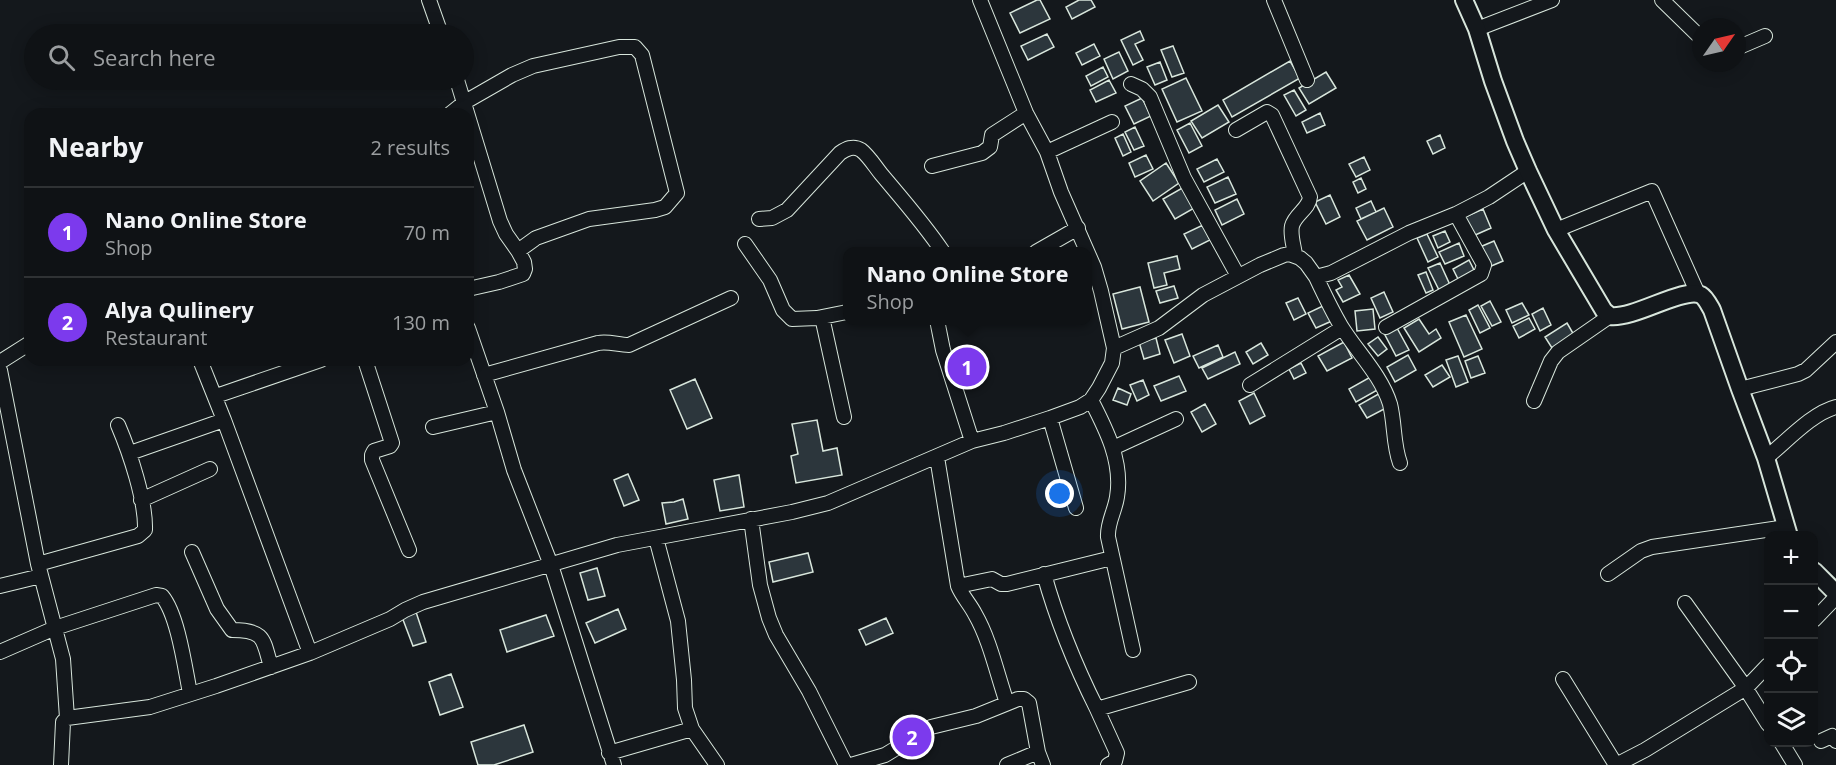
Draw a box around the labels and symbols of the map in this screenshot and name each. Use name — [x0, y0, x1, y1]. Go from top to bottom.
north arrow — [1692, 18, 1746, 72]
pin: 1 — [948, 344, 986, 389]
your location — [1045, 479, 1074, 508]
pin: 2 — [892, 714, 932, 760]

